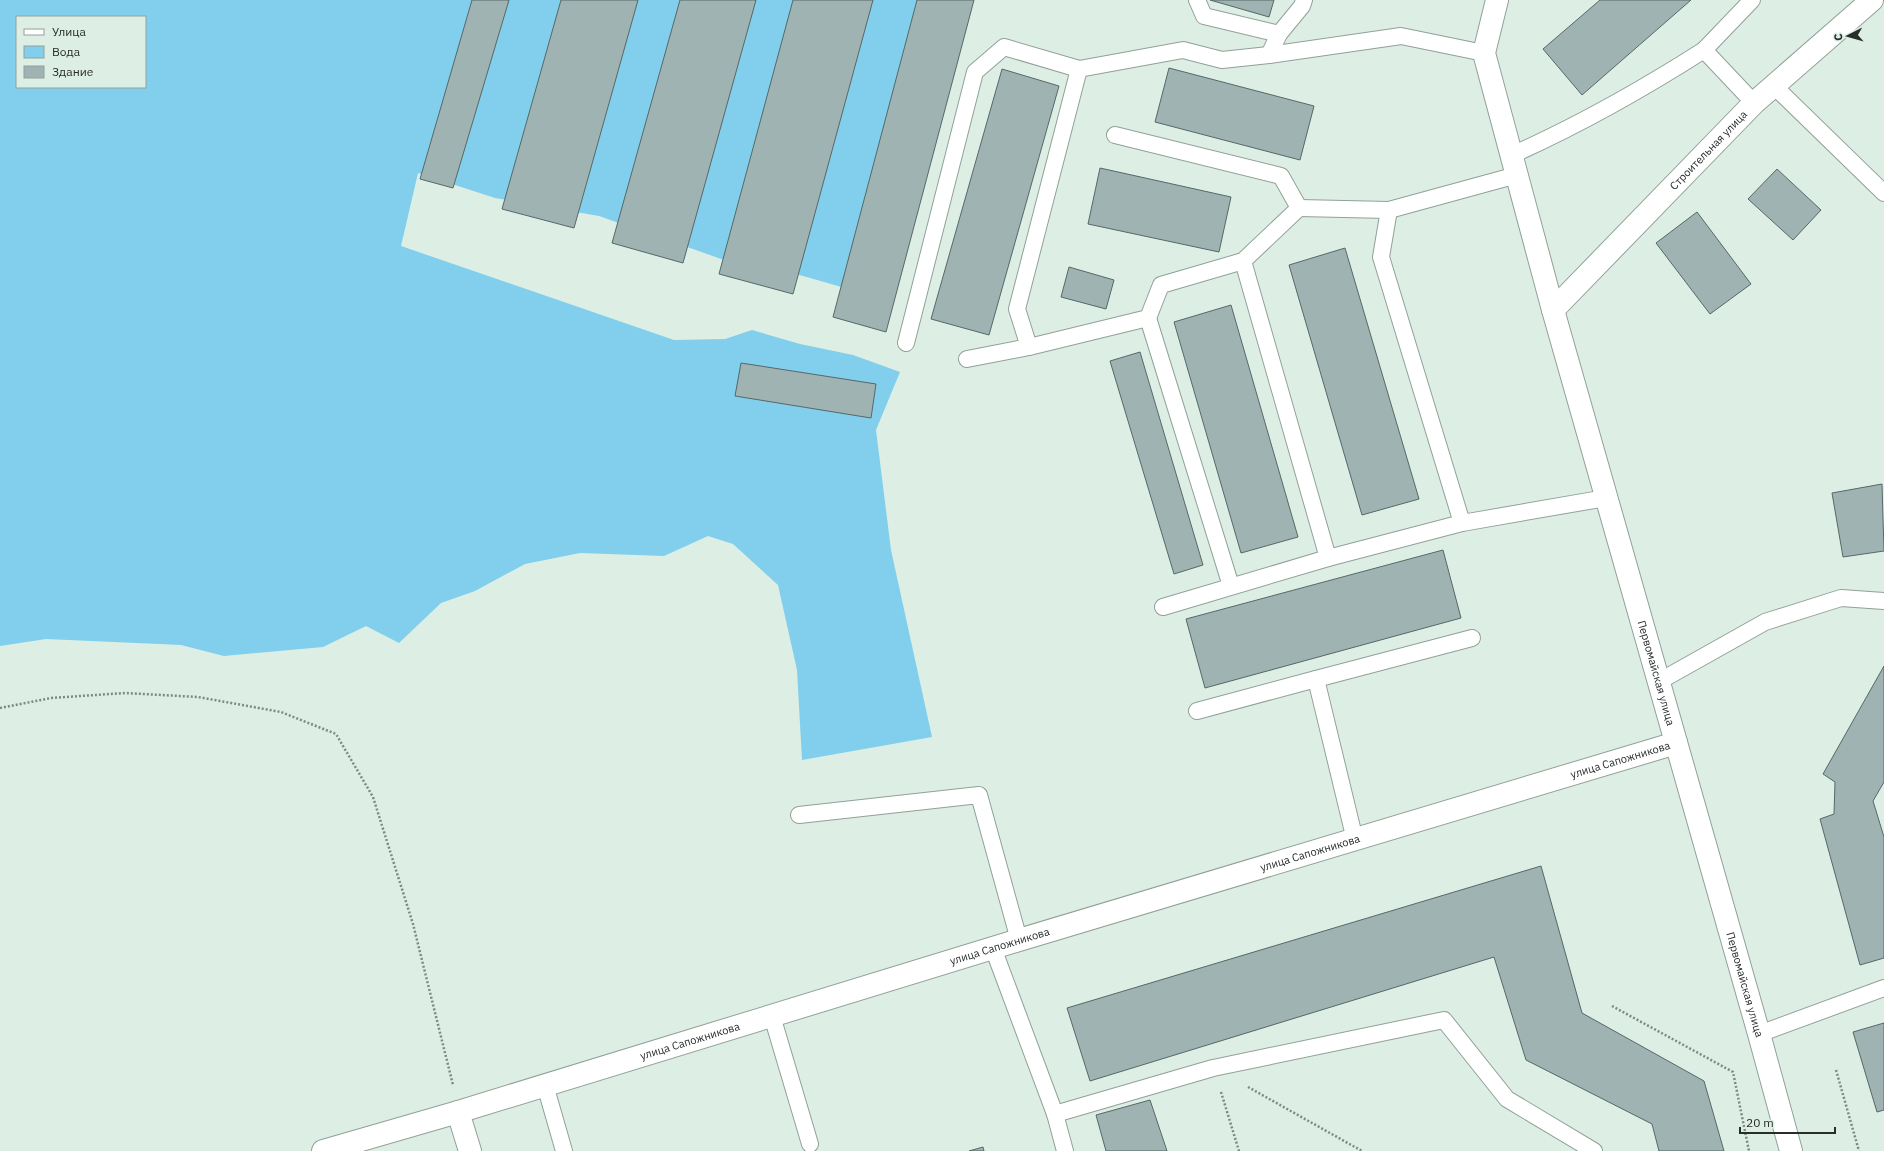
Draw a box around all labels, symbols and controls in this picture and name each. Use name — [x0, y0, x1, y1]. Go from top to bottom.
legend — [16, 16, 146, 88]
north arrow — [1828, 16, 1868, 56]
text: Улица — [52, 24, 86, 39]
text: С — [1831, 33, 1845, 41]
text: Вода — [52, 44, 81, 59]
text: Здание — [52, 64, 94, 79]
street label: Строительная улица — [1667, 107, 1750, 193]
street label: Первомайская улица — [1635, 619, 1678, 727]
street label: улица Сапожникова — [1569, 738, 1672, 781]
street label: улица Сапожникова — [1258, 831, 1362, 874]
street label: улица Сапожникова — [948, 924, 1051, 968]
street label: Первомайская улица — [1723, 930, 1767, 1039]
street label: улица Сапожникова — [638, 1019, 742, 1063]
scale bar — [1740, 1109, 1835, 1135]
text: 20 m — [1746, 1115, 1774, 1130]

